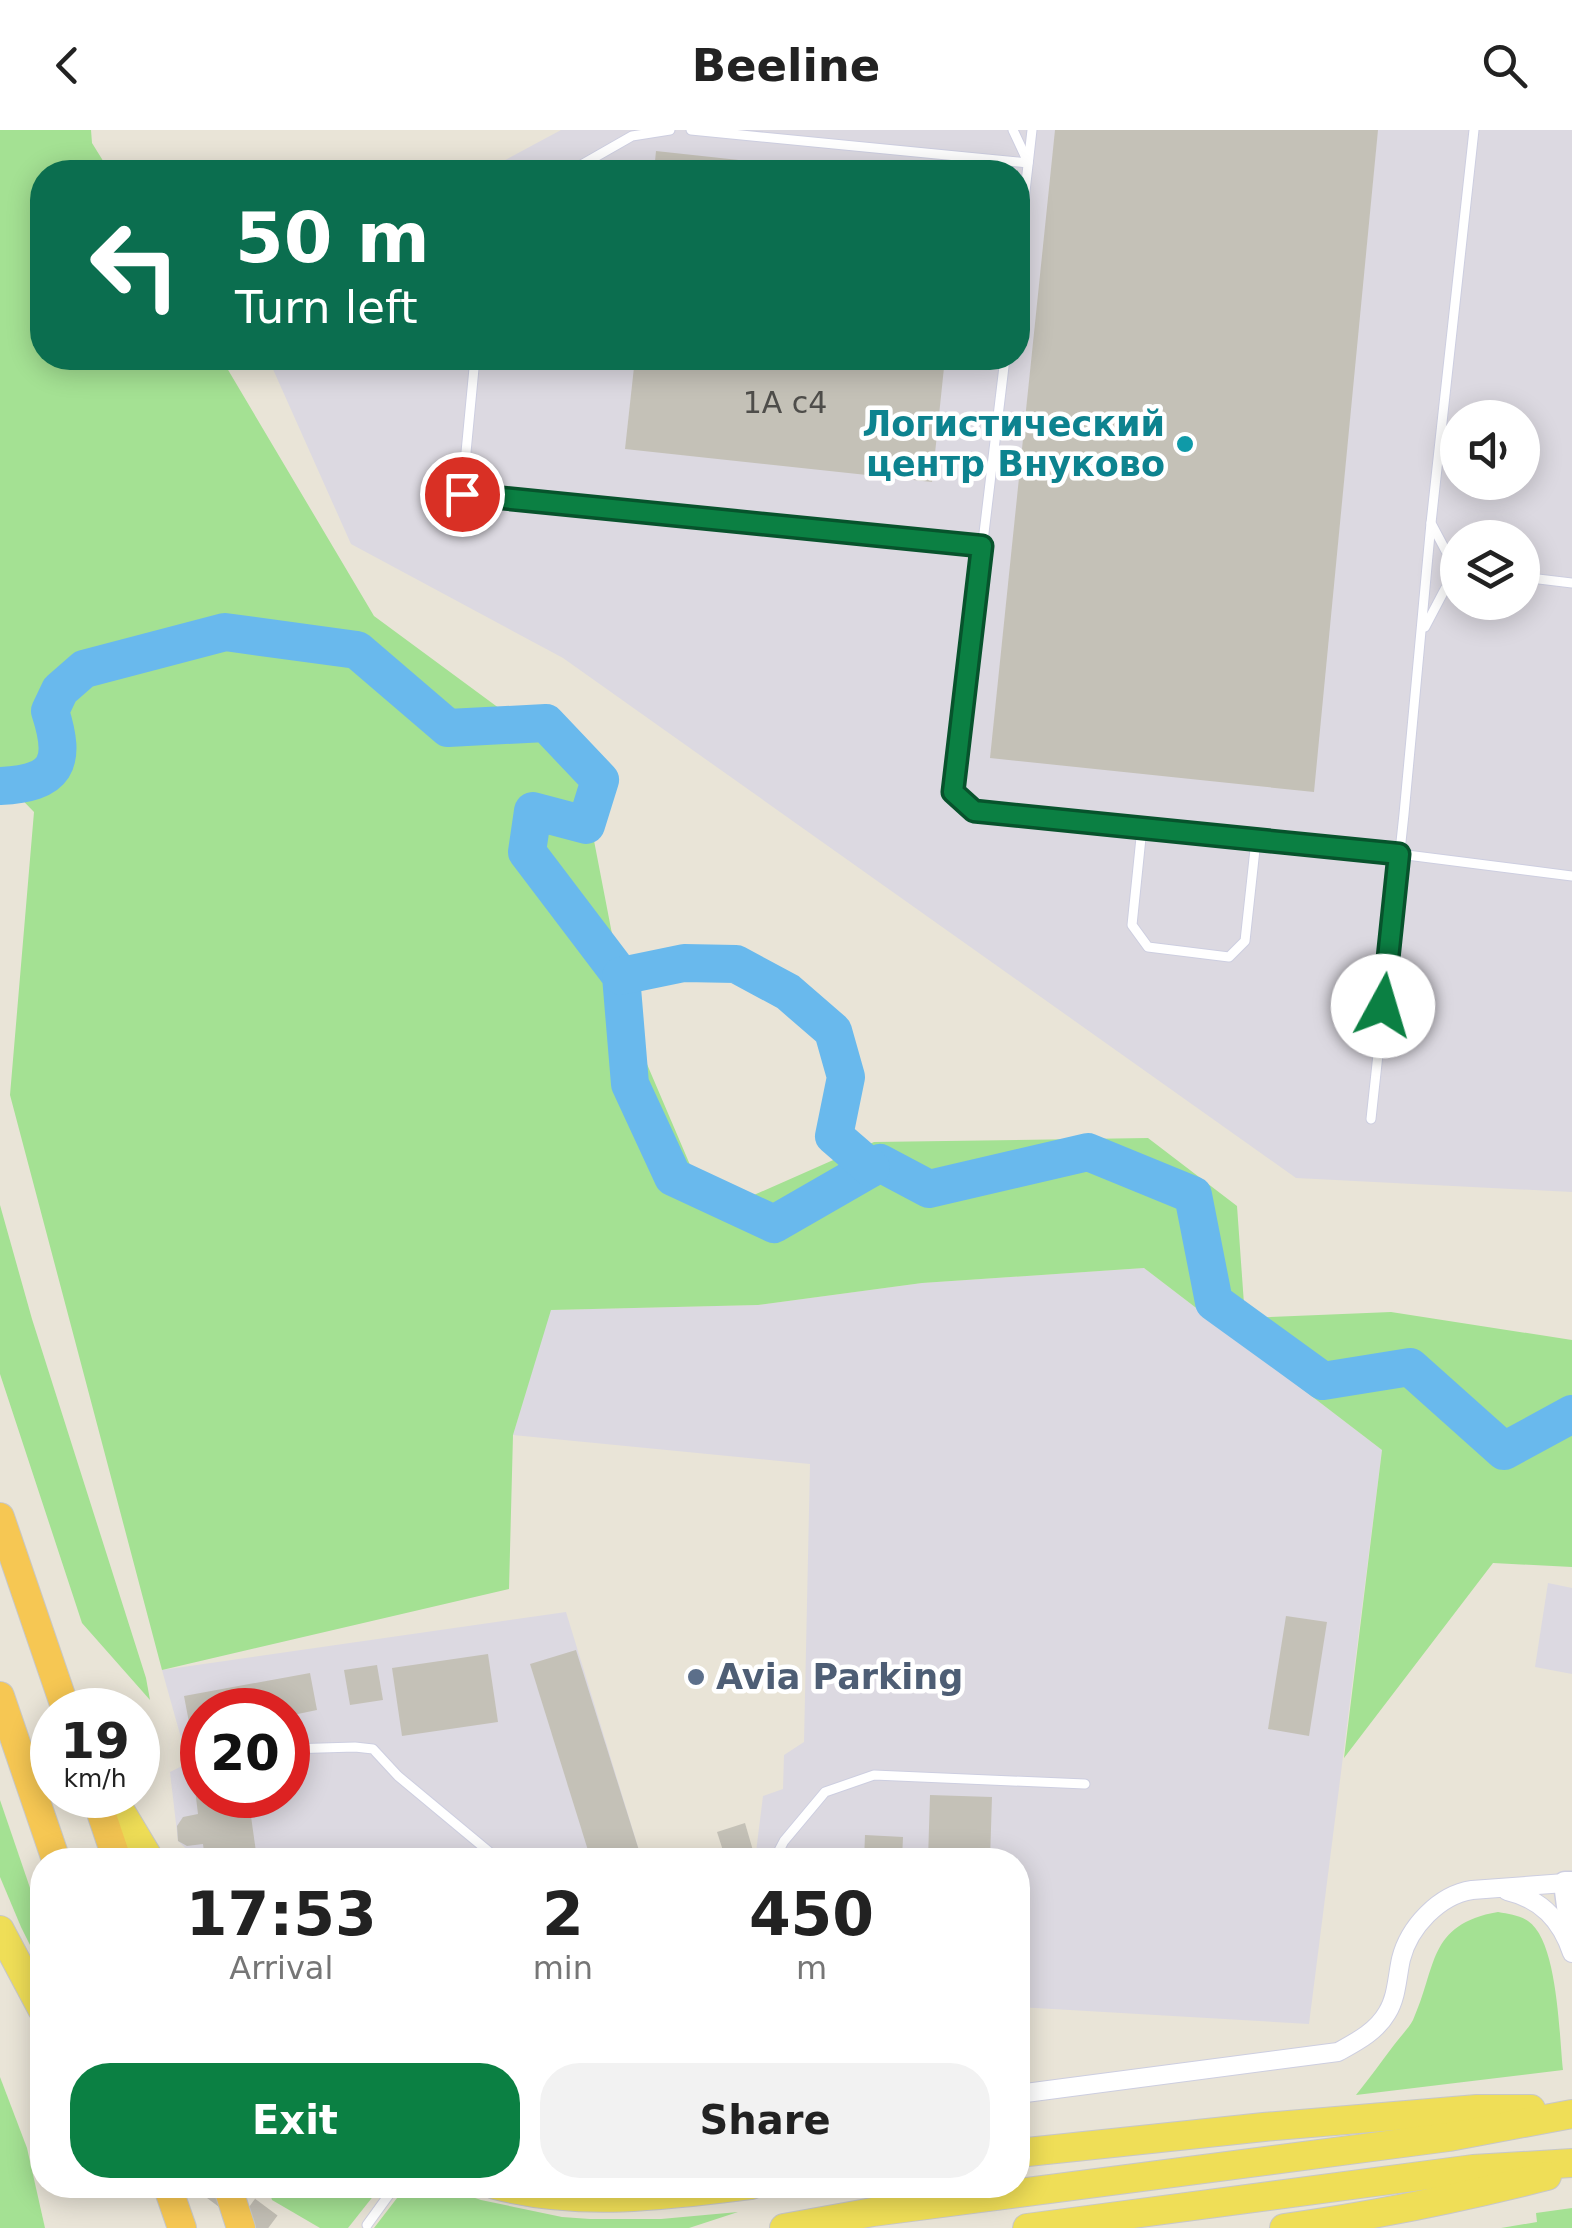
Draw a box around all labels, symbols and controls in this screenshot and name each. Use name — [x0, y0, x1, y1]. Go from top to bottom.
icon: back — [40, 38, 95, 93]
icon: search — [1477, 38, 1532, 93]
text: Beeline — [692, 39, 880, 92]
text: 50 m — [235, 197, 430, 279]
icon: left — [70, 200, 200, 330]
text: Turn left — [235, 281, 418, 334]
house number: 1А с4 — [743, 385, 827, 420]
map controls — [1440, 400, 1540, 620]
button: sound — [1440, 400, 1540, 500]
place label: Логистический центр Внуково — [862, 404, 1165, 484]
marker: Логистический центр Внуково — [1174, 433, 1196, 455]
pin — [420, 452, 505, 537]
icon: arrive — [435, 467, 490, 522]
button: layers — [1440, 520, 1540, 620]
position arrow — [1331, 954, 1435, 1058]
place label: Avia Parking — [716, 1657, 963, 1697]
marker: Avia Parking — [685, 1666, 707, 1688]
speed limit sign: 20 — [180, 1688, 310, 1818]
text: 19 — [60, 1712, 130, 1770]
text: km/h — [63, 1764, 127, 1793]
text: 17:53 — [186, 1879, 377, 1949]
text: 2 — [542, 1879, 584, 1949]
text: 450 — [749, 1879, 874, 1949]
text: Arrival — [229, 1949, 333, 1987]
text: min — [533, 1949, 593, 1987]
text: m — [796, 1949, 827, 1987]
button: Exit — [70, 2063, 520, 2178]
button: Share — [540, 2063, 990, 2178]

